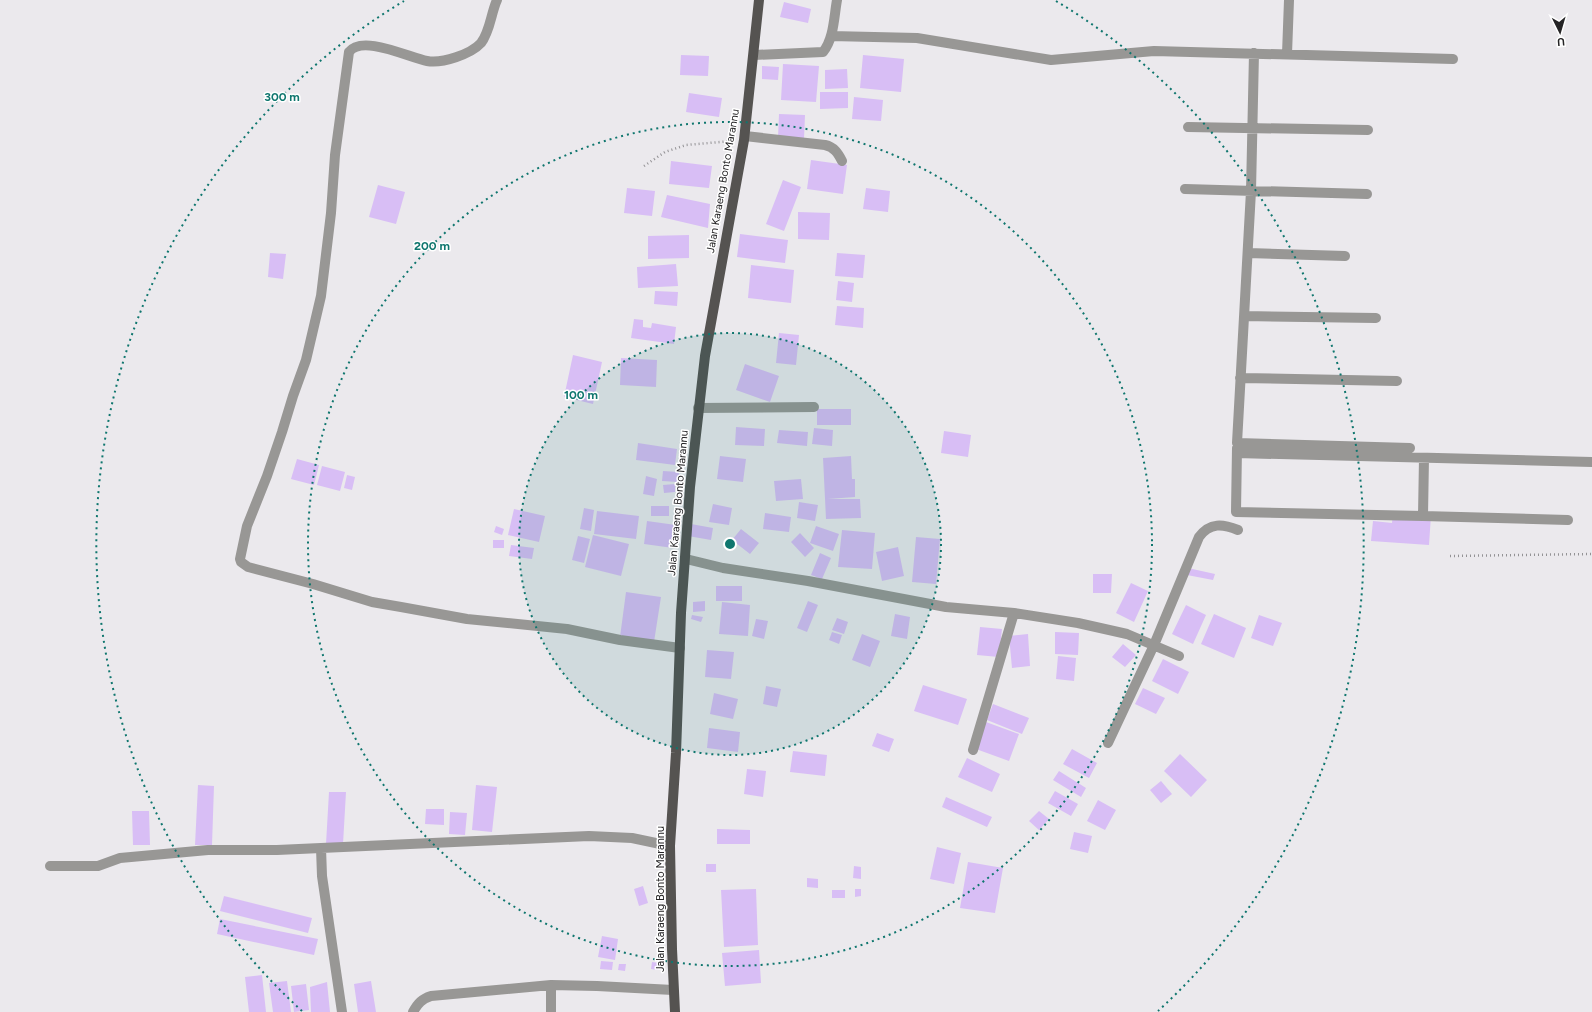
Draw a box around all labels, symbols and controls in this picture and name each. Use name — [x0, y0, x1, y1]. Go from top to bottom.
north arrow — [1540, 12, 1580, 52]
text: U — [1556, 35, 1565, 48]
text: 300 m — [264, 90, 300, 104]
street label: Jalan Karaeng Bonto Marannu — [704, 108, 742, 254]
text: 200 m — [414, 239, 450, 253]
text: 100 m — [564, 388, 598, 402]
street label: Jalan Karaeng Bonto Marannu — [665, 430, 691, 576]
centre of rings — [723, 537, 737, 551]
street label: Jalan Karaeng Bonto Marannu — [654, 826, 667, 972]

